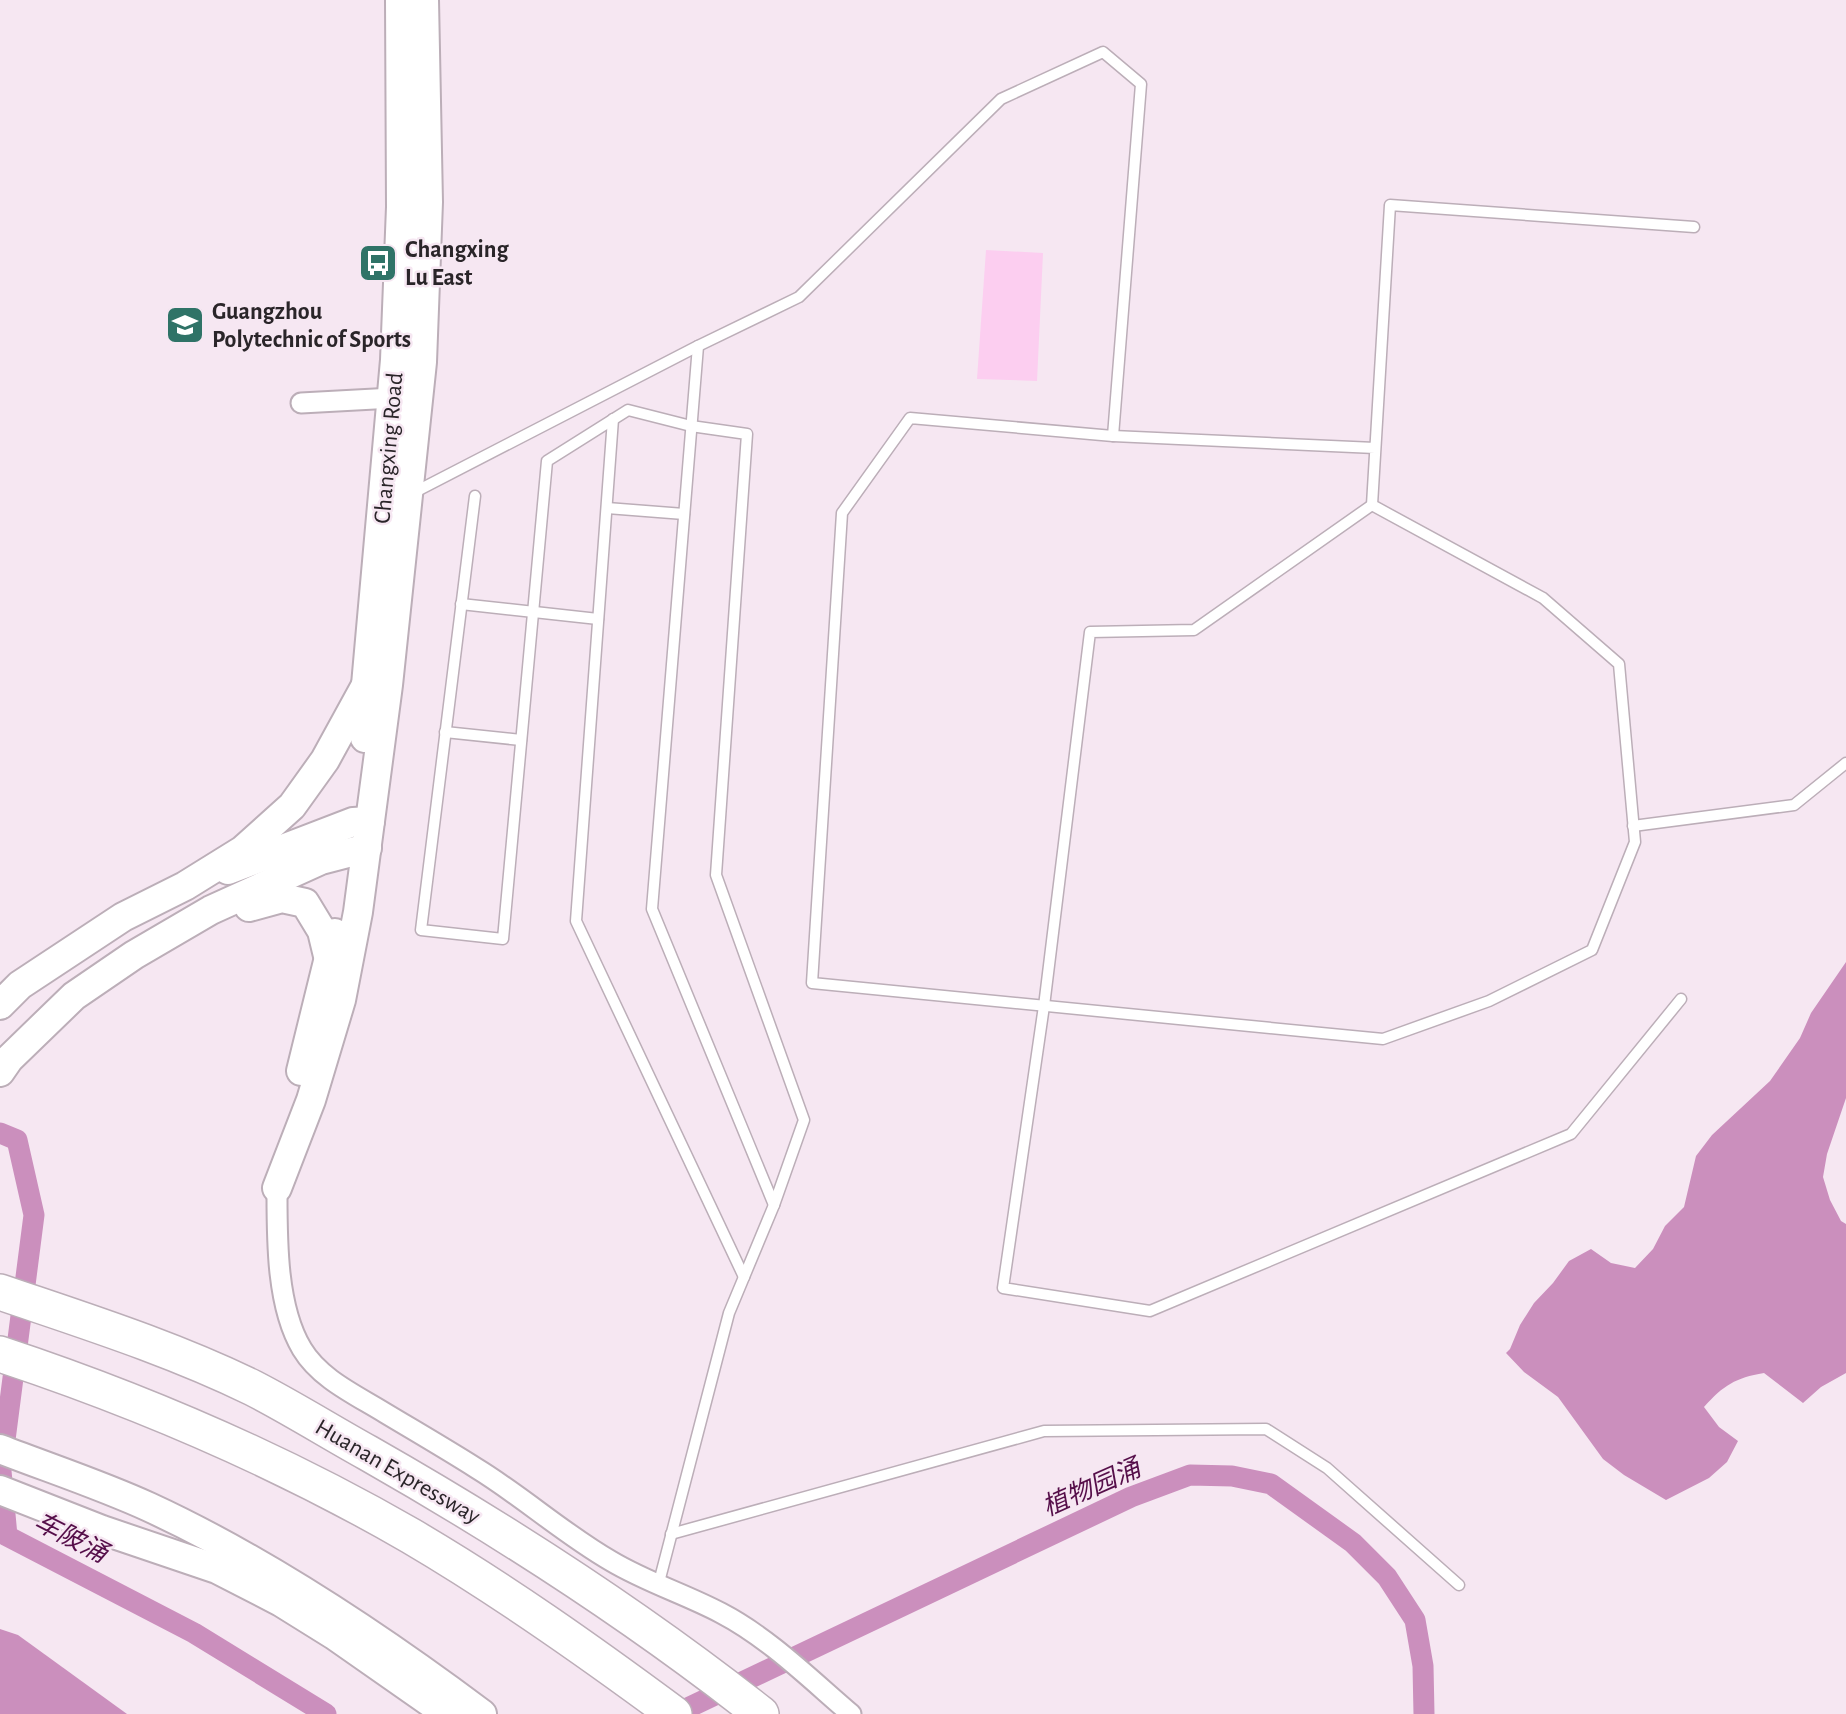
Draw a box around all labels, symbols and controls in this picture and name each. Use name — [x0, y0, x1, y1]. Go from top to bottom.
place label: Changxing Lu East — [405, 238, 509, 290]
bus stop icon: Changxing Lu East — [357, 242, 399, 284]
place label: Guangzhou Polytechnic of Sports — [212, 300, 411, 352]
school or university icon: Guangzhou Polytechnic of Sports — [164, 304, 206, 346]
street label: Changxing Road — [370, 371, 408, 525]
street label: Huanan Expressway — [311, 1415, 484, 1529]
water label: 植物园涌 — [1038, 1453, 1147, 1521]
water label: 车陂涌 — [30, 1508, 114, 1569]

